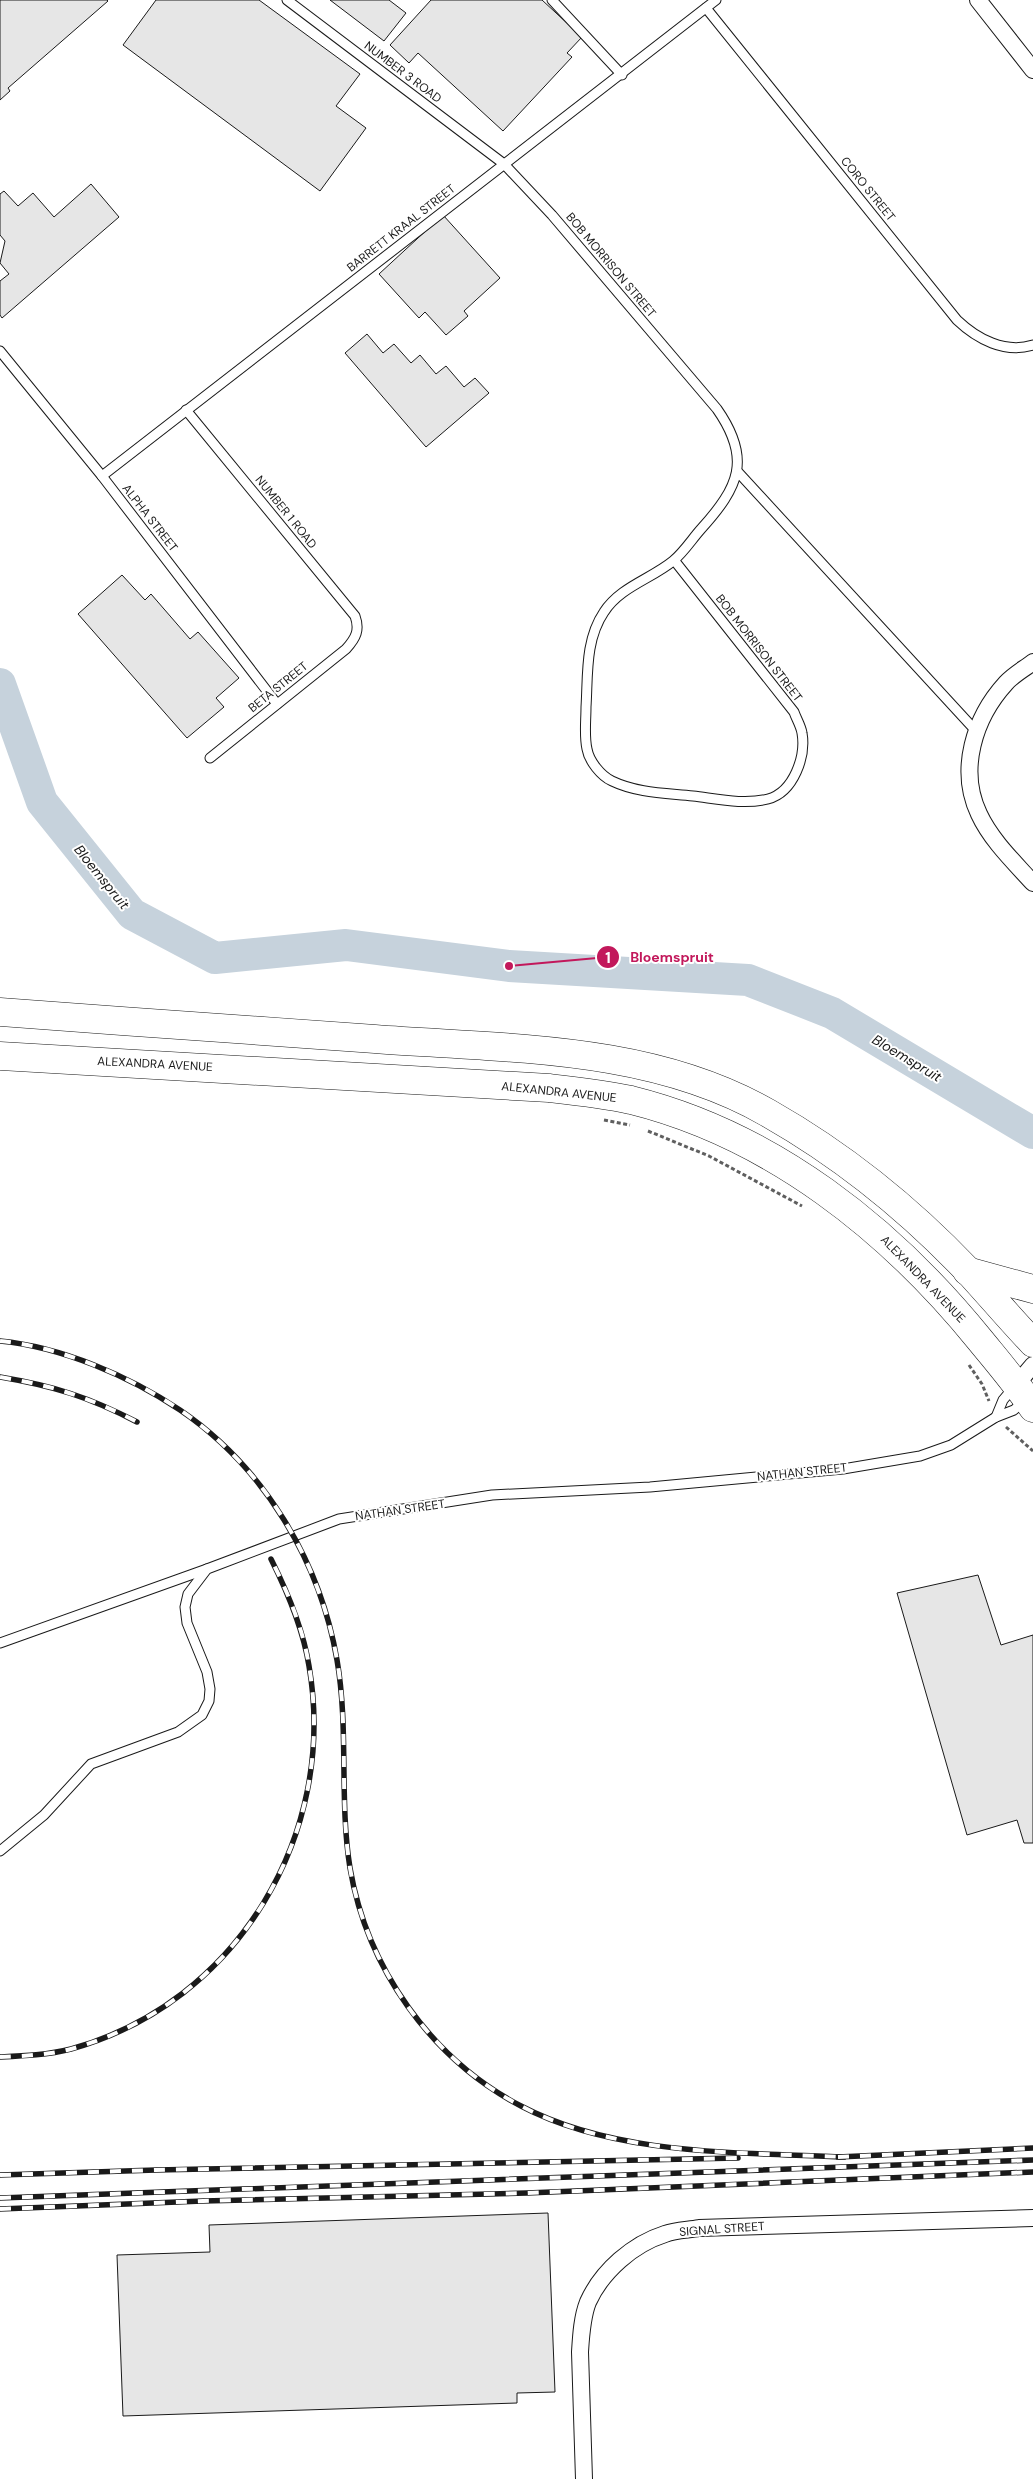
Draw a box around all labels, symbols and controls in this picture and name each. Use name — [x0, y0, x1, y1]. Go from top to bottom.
street label: NUMBER 3 ROAD — [361, 38, 445, 106]
street label: CORO STREET — [837, 153, 899, 225]
street label: BARRETT KRAAL STREET — [344, 181, 459, 275]
street label: BOB MORRISON STREET — [562, 209, 660, 321]
street label: NUMBER 1 ROAD — [252, 472, 320, 552]
street label: ALPHA STREET — [119, 481, 182, 555]
street label: BOB MORRISON STREET — [712, 591, 806, 705]
street label: BETA STREET — [245, 658, 311, 716]
water label: Bloemspruit — [70, 841, 134, 913]
callout: Bloemspruit — [596, 943, 724, 972]
text: 1 — [605, 948, 611, 968]
text: Bloemspruit — [630, 948, 714, 966]
water label: Bloemspruit — [869, 1030, 946, 1086]
street label: ALEXANDRA AVENUE — [97, 1053, 213, 1075]
street label: ALEXANDRA AVENUE — [501, 1078, 618, 1106]
street label: ALEXANDRA AVENUE — [877, 1232, 969, 1326]
street label: NATHAN STREET — [756, 1459, 848, 1485]
street label: NATHAN STREET — [354, 1496, 446, 1524]
street label: SIGNAL STREET — [679, 2218, 765, 2240]

